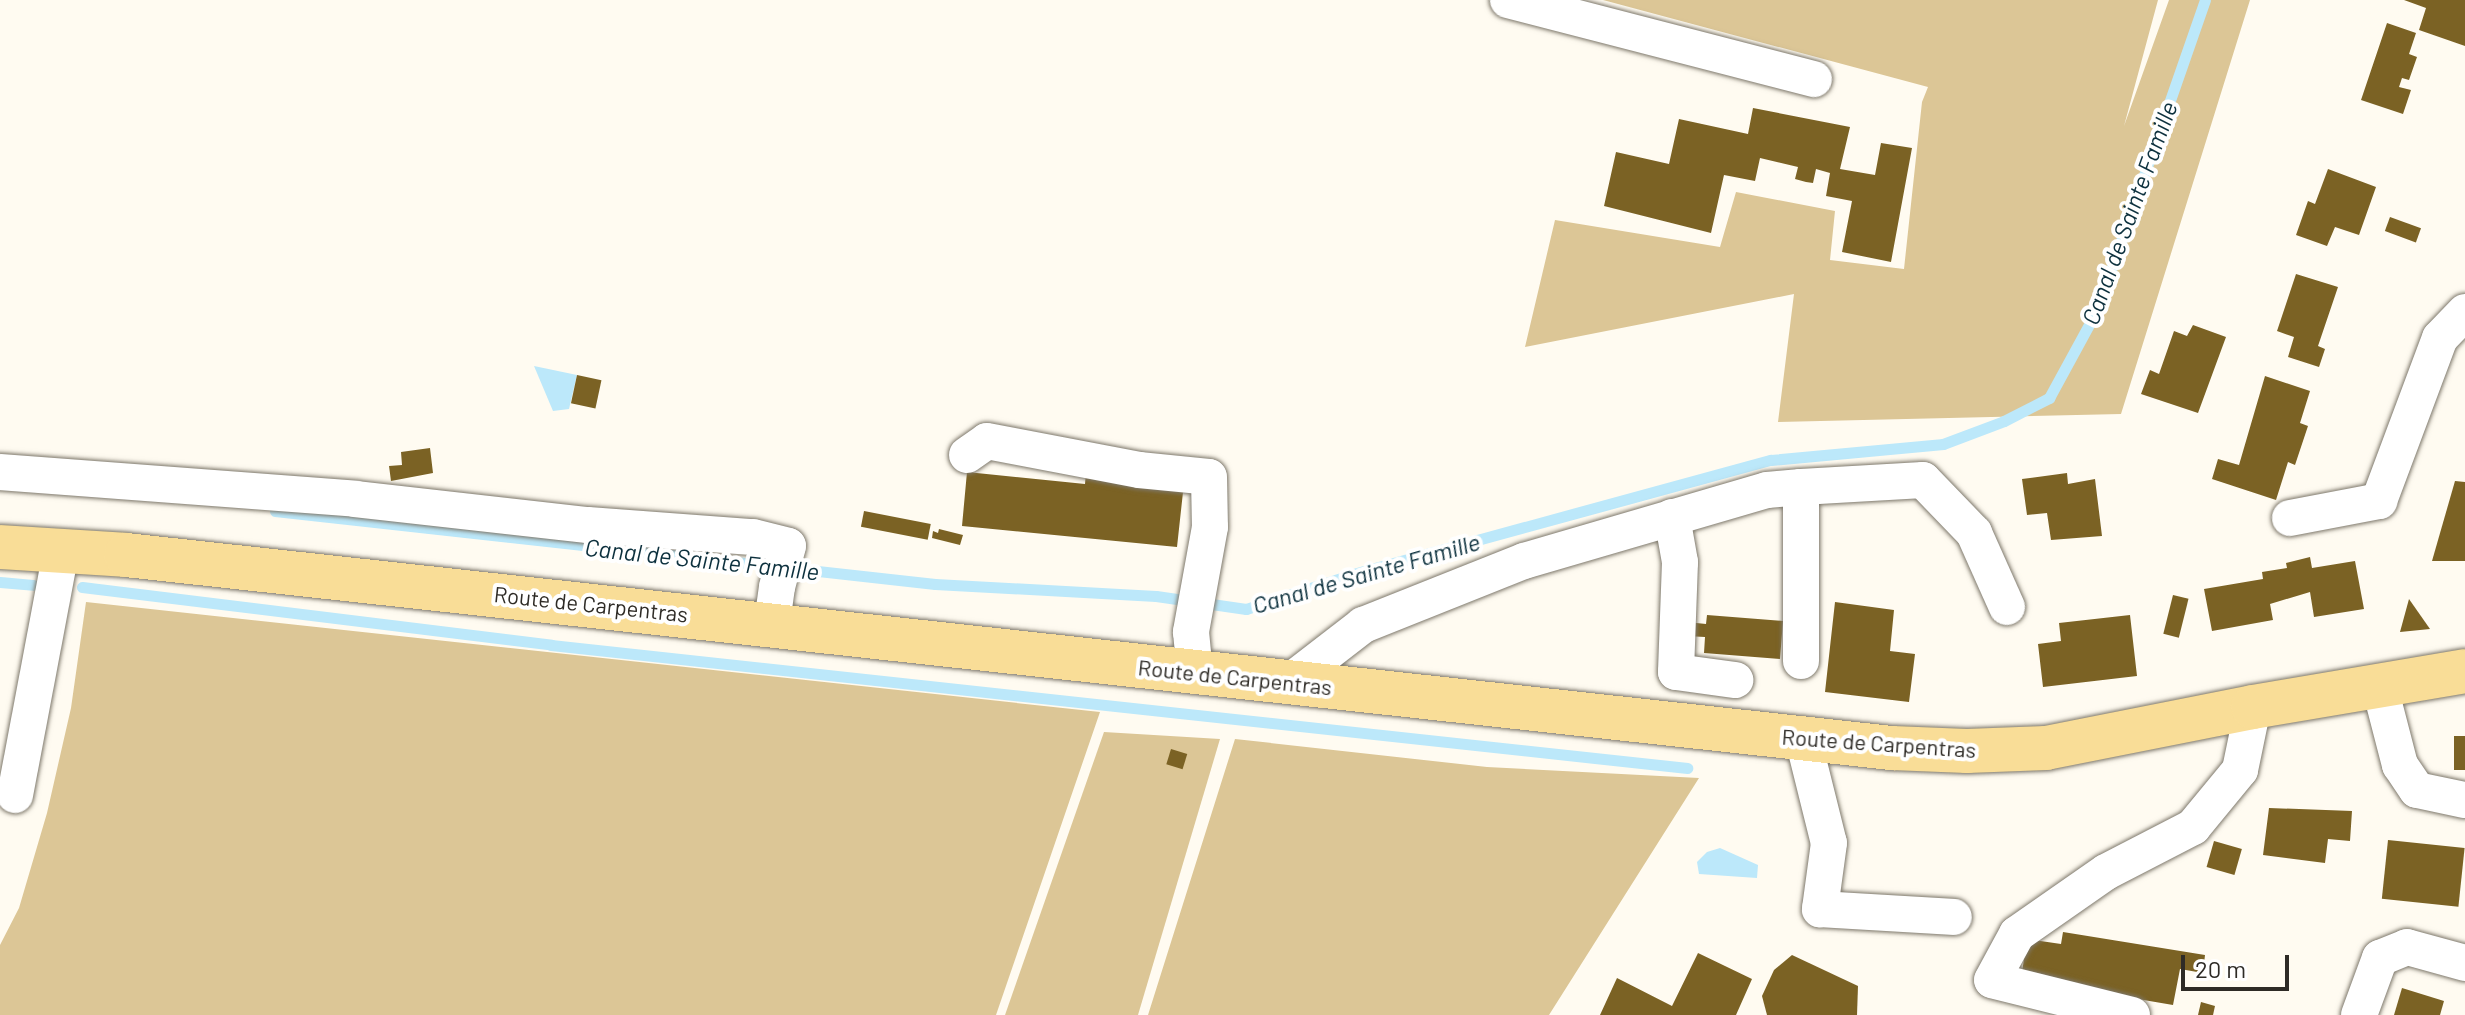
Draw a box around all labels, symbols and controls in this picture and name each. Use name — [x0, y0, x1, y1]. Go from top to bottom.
water label: Canal de Sainte Famille — [2075, 97, 2183, 329]
water label: Canal de Sainte Famille — [1249, 527, 1483, 619]
water label: Canal de Sainte Famille — [583, 532, 821, 586]
street label: Route de Carpentras — [493, 581, 689, 627]
street label: Route de Carpentras — [1137, 654, 1333, 700]
street label: Route de Carpentras — [1781, 723, 1977, 763]
scale bar — [2185, 939, 2293, 989]
text: 20 m — [2195, 954, 2246, 983]

